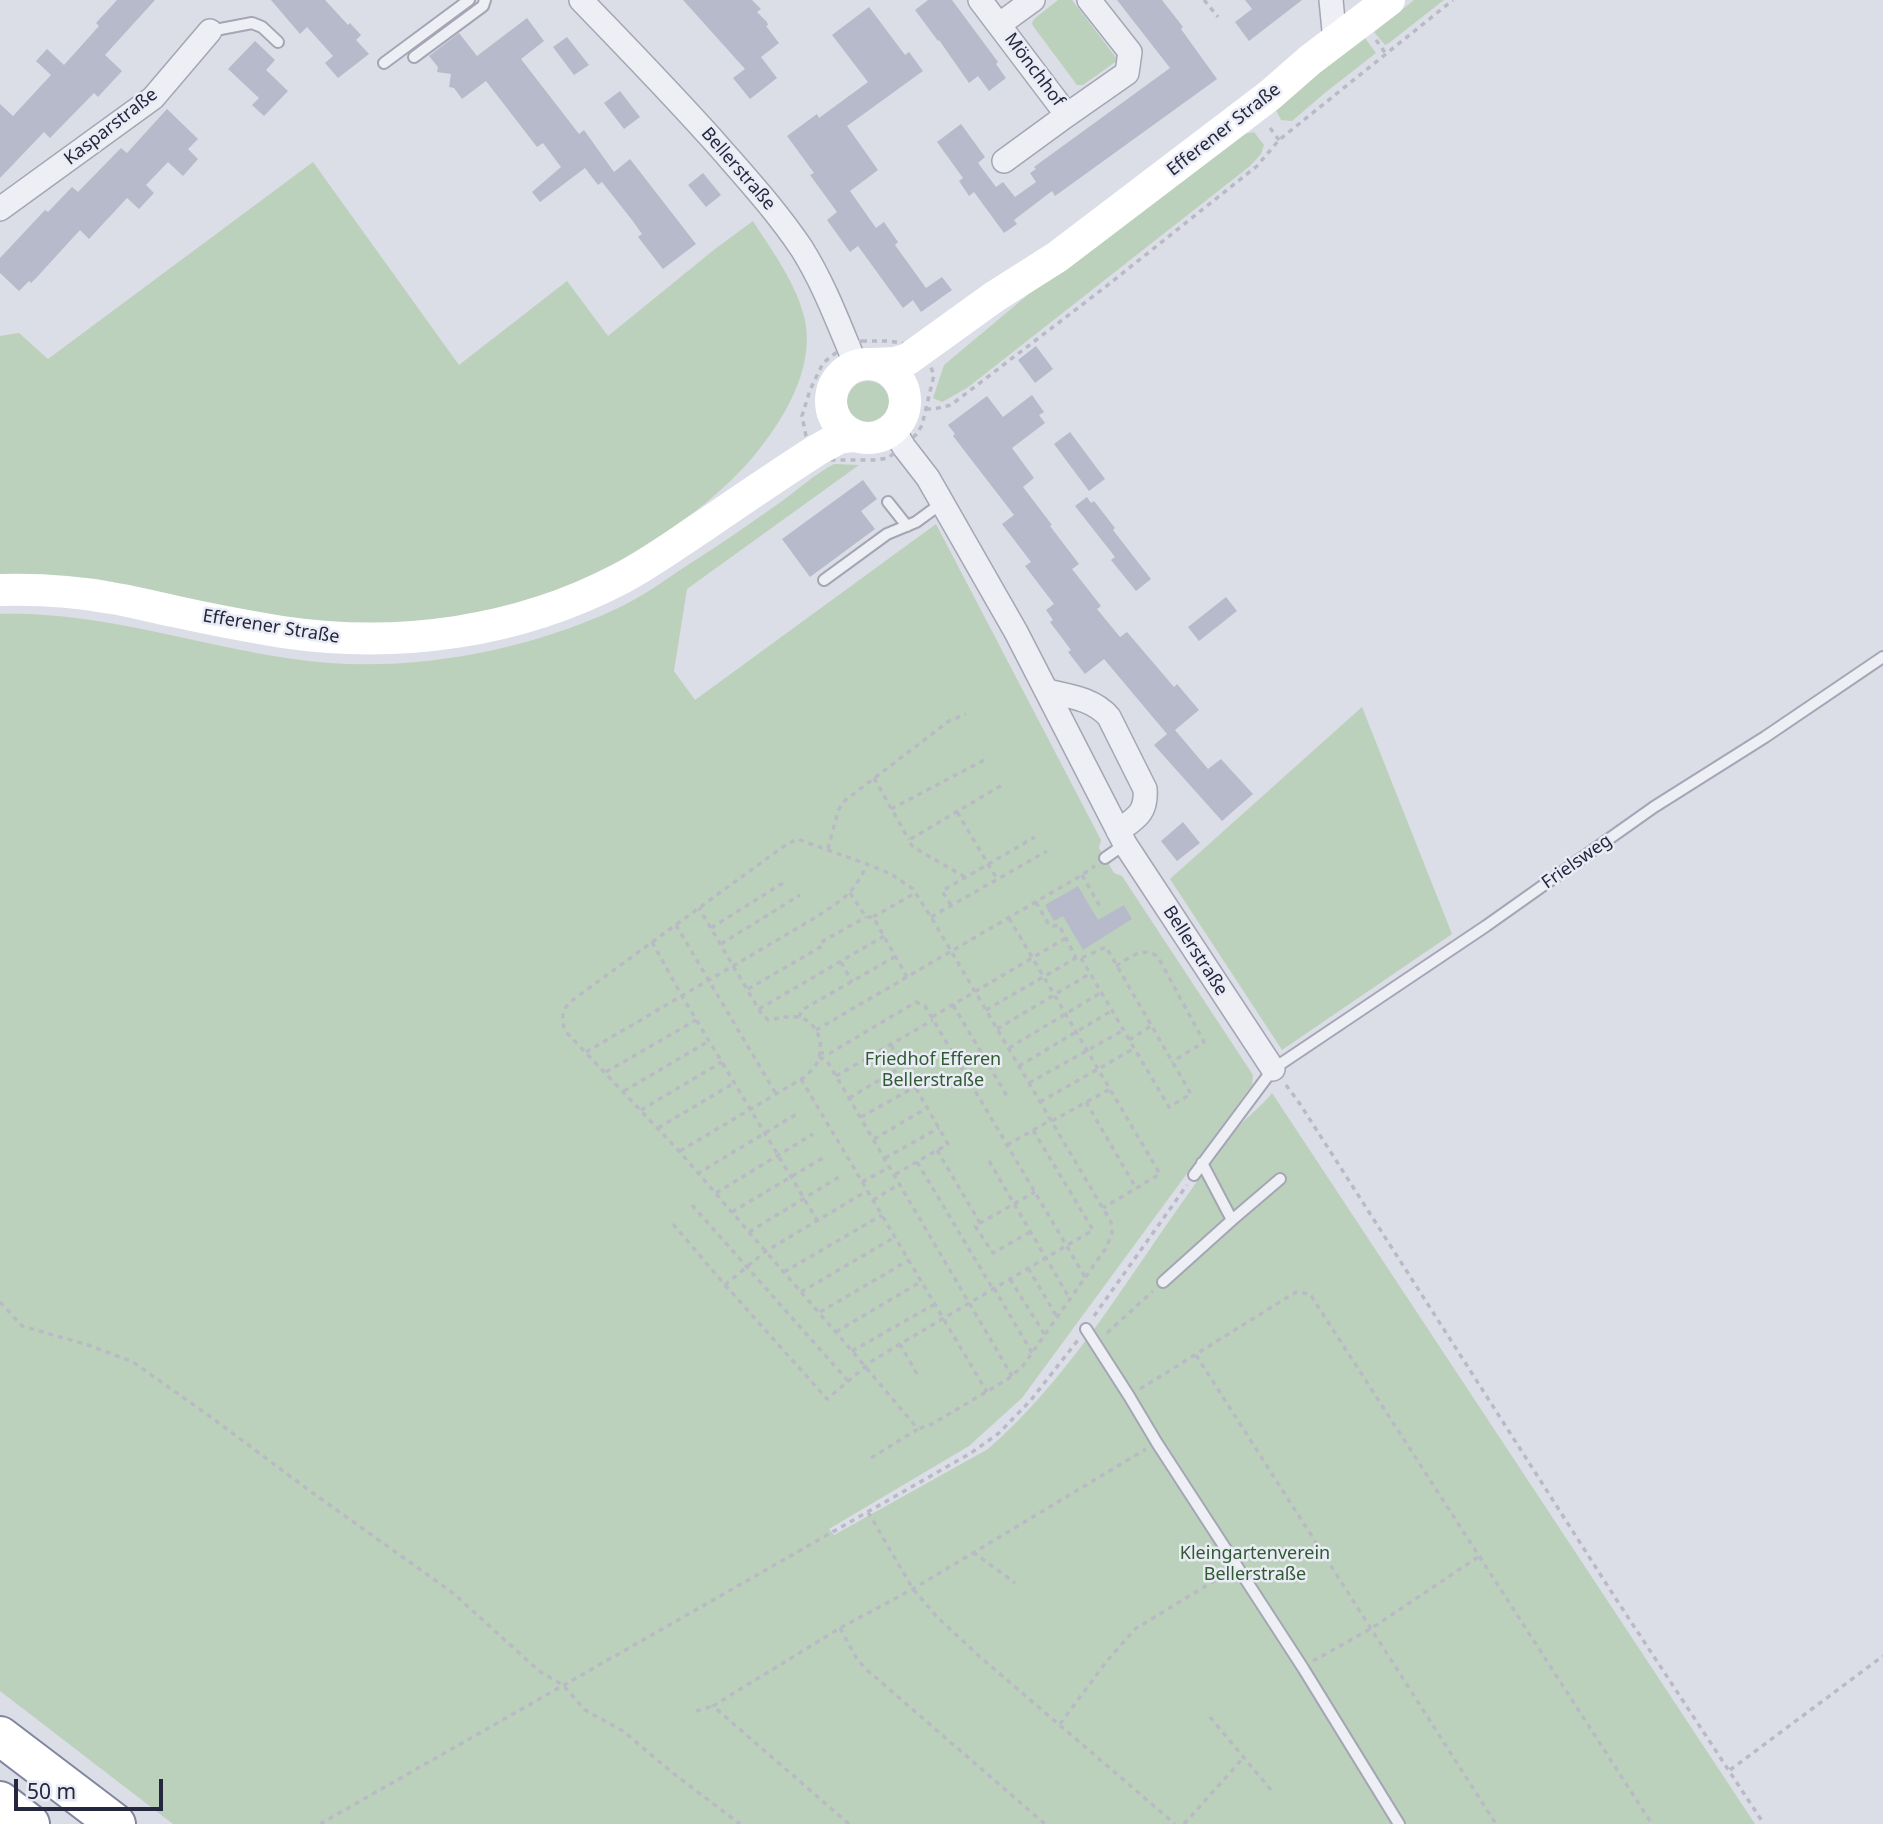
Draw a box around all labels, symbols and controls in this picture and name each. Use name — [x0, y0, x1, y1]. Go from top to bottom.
street label: Mönchhof — [999, 29, 1069, 111]
street label: Efferener Straße — [1163, 79, 1285, 181]
street label: Kasparstraße — [60, 84, 162, 170]
street label: Bellerstraße — [696, 123, 780, 215]
street label: Efferener Straße — [201, 606, 341, 648]
street label: Frielsweg — [1538, 830, 1616, 894]
street label: Bellerstraße — [1158, 902, 1232, 1000]
park label: Friedhof Efferen Bellerstraße — [865, 1049, 1001, 1092]
park label: Kleingartenverein Bellerstraße — [1180, 1543, 1330, 1586]
scale bar — [18, 1764, 166, 1808]
text: 50 m — [27, 1777, 76, 1805]

